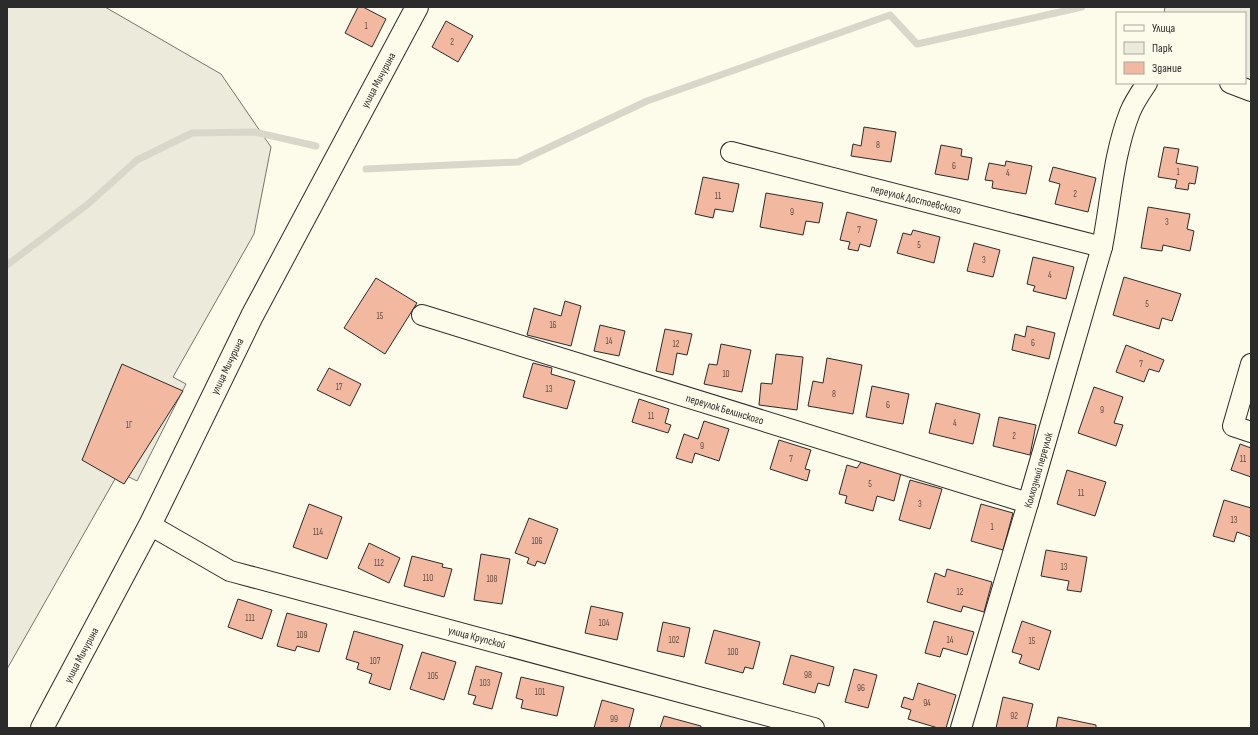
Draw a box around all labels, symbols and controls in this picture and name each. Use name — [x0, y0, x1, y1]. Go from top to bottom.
legend — [1116, 12, 1246, 84]
house number: 1 — [364, 21, 368, 32]
text: Улица — [1152, 21, 1176, 36]
house number: 2 — [450, 37, 454, 48]
text: Парк — [1152, 41, 1173, 56]
street label: улица Мичурина — [358, 50, 398, 110]
text: Здание — [1152, 61, 1182, 76]
house number: 8 — [876, 140, 880, 151]
house number: 6 — [952, 161, 956, 172]
house number: 1 — [1176, 167, 1180, 178]
house number: 4 — [1006, 168, 1010, 179]
street label: переулок Достоевского — [869, 182, 963, 217]
house number: 2 — [1073, 189, 1077, 200]
house number: 11 — [715, 191, 722, 202]
house number: 9 — [790, 207, 794, 218]
house number: 3 — [1165, 217, 1169, 228]
house number: 7 — [857, 225, 861, 236]
house number: 5 — [917, 240, 921, 251]
house number: 3 — [982, 255, 986, 266]
house number: 4 — [1048, 270, 1052, 281]
house number: 5 — [1145, 299, 1149, 310]
house number: 15 — [377, 311, 384, 322]
house number: 16 — [549, 320, 557, 331]
street label: улица Мичурина — [208, 336, 247, 396]
house number: 14 — [606, 336, 613, 347]
house number: 6 — [1031, 338, 1035, 349]
house number: 12 — [673, 339, 680, 350]
house number: 7 — [1139, 359, 1143, 370]
house number: 10 — [722, 369, 730, 380]
house number: 17 — [336, 382, 343, 393]
house number: 13 — [546, 384, 553, 395]
house number: 8 — [832, 389, 836, 400]
street label: переулок Белинского — [684, 391, 766, 428]
house number: 6 — [886, 400, 890, 411]
house number: 9 — [1100, 405, 1104, 416]
house number: 11 — [648, 411, 655, 422]
house number: 4 — [953, 418, 957, 429]
house number: 1Г — [126, 420, 133, 431]
street label: Колхозный переулок — [1021, 430, 1056, 509]
house number: 2 — [1012, 431, 1016, 442]
house number: 9 — [700, 441, 704, 452]
house number: 7 — [789, 454, 793, 465]
house number: 11 — [1240, 454, 1247, 465]
house number: 5 — [868, 479, 872, 490]
house number: 11 — [1078, 488, 1085, 499]
house number: 3 — [918, 499, 922, 510]
house number: 13 — [1231, 515, 1238, 526]
house number: 1 — [990, 522, 994, 533]
house number: 114 — [313, 527, 323, 538]
house number: 106 — [531, 536, 543, 547]
house number: 112 — [374, 558, 384, 569]
house number: 13 — [1061, 562, 1068, 573]
house number: 110 — [423, 573, 433, 584]
house number: 108 — [486, 574, 498, 585]
house number: 12 — [957, 587, 964, 598]
house number: 111 — [245, 613, 256, 624]
house number: 104 — [599, 618, 610, 629]
street label: улица Крупской — [447, 624, 508, 652]
street label: улица Мичурина — [61, 625, 101, 685]
house number: 109 — [296, 630, 308, 641]
house number: 102 — [669, 635, 680, 646]
house number: 14 — [947, 635, 954, 646]
house number: 15 — [1029, 636, 1036, 647]
house number: 100 — [727, 647, 739, 658]
house number: 107 — [370, 656, 381, 667]
house number: 98 — [804, 670, 812, 681]
house number: 105 — [428, 671, 439, 682]
house number: 103 — [480, 678, 491, 689]
house number: 96 — [857, 683, 865, 694]
house number: 101 — [535, 687, 546, 698]
house number: 94 — [923, 698, 931, 709]
house number: 92 — [1010, 711, 1018, 722]
house number: 99 — [610, 714, 618, 725]

